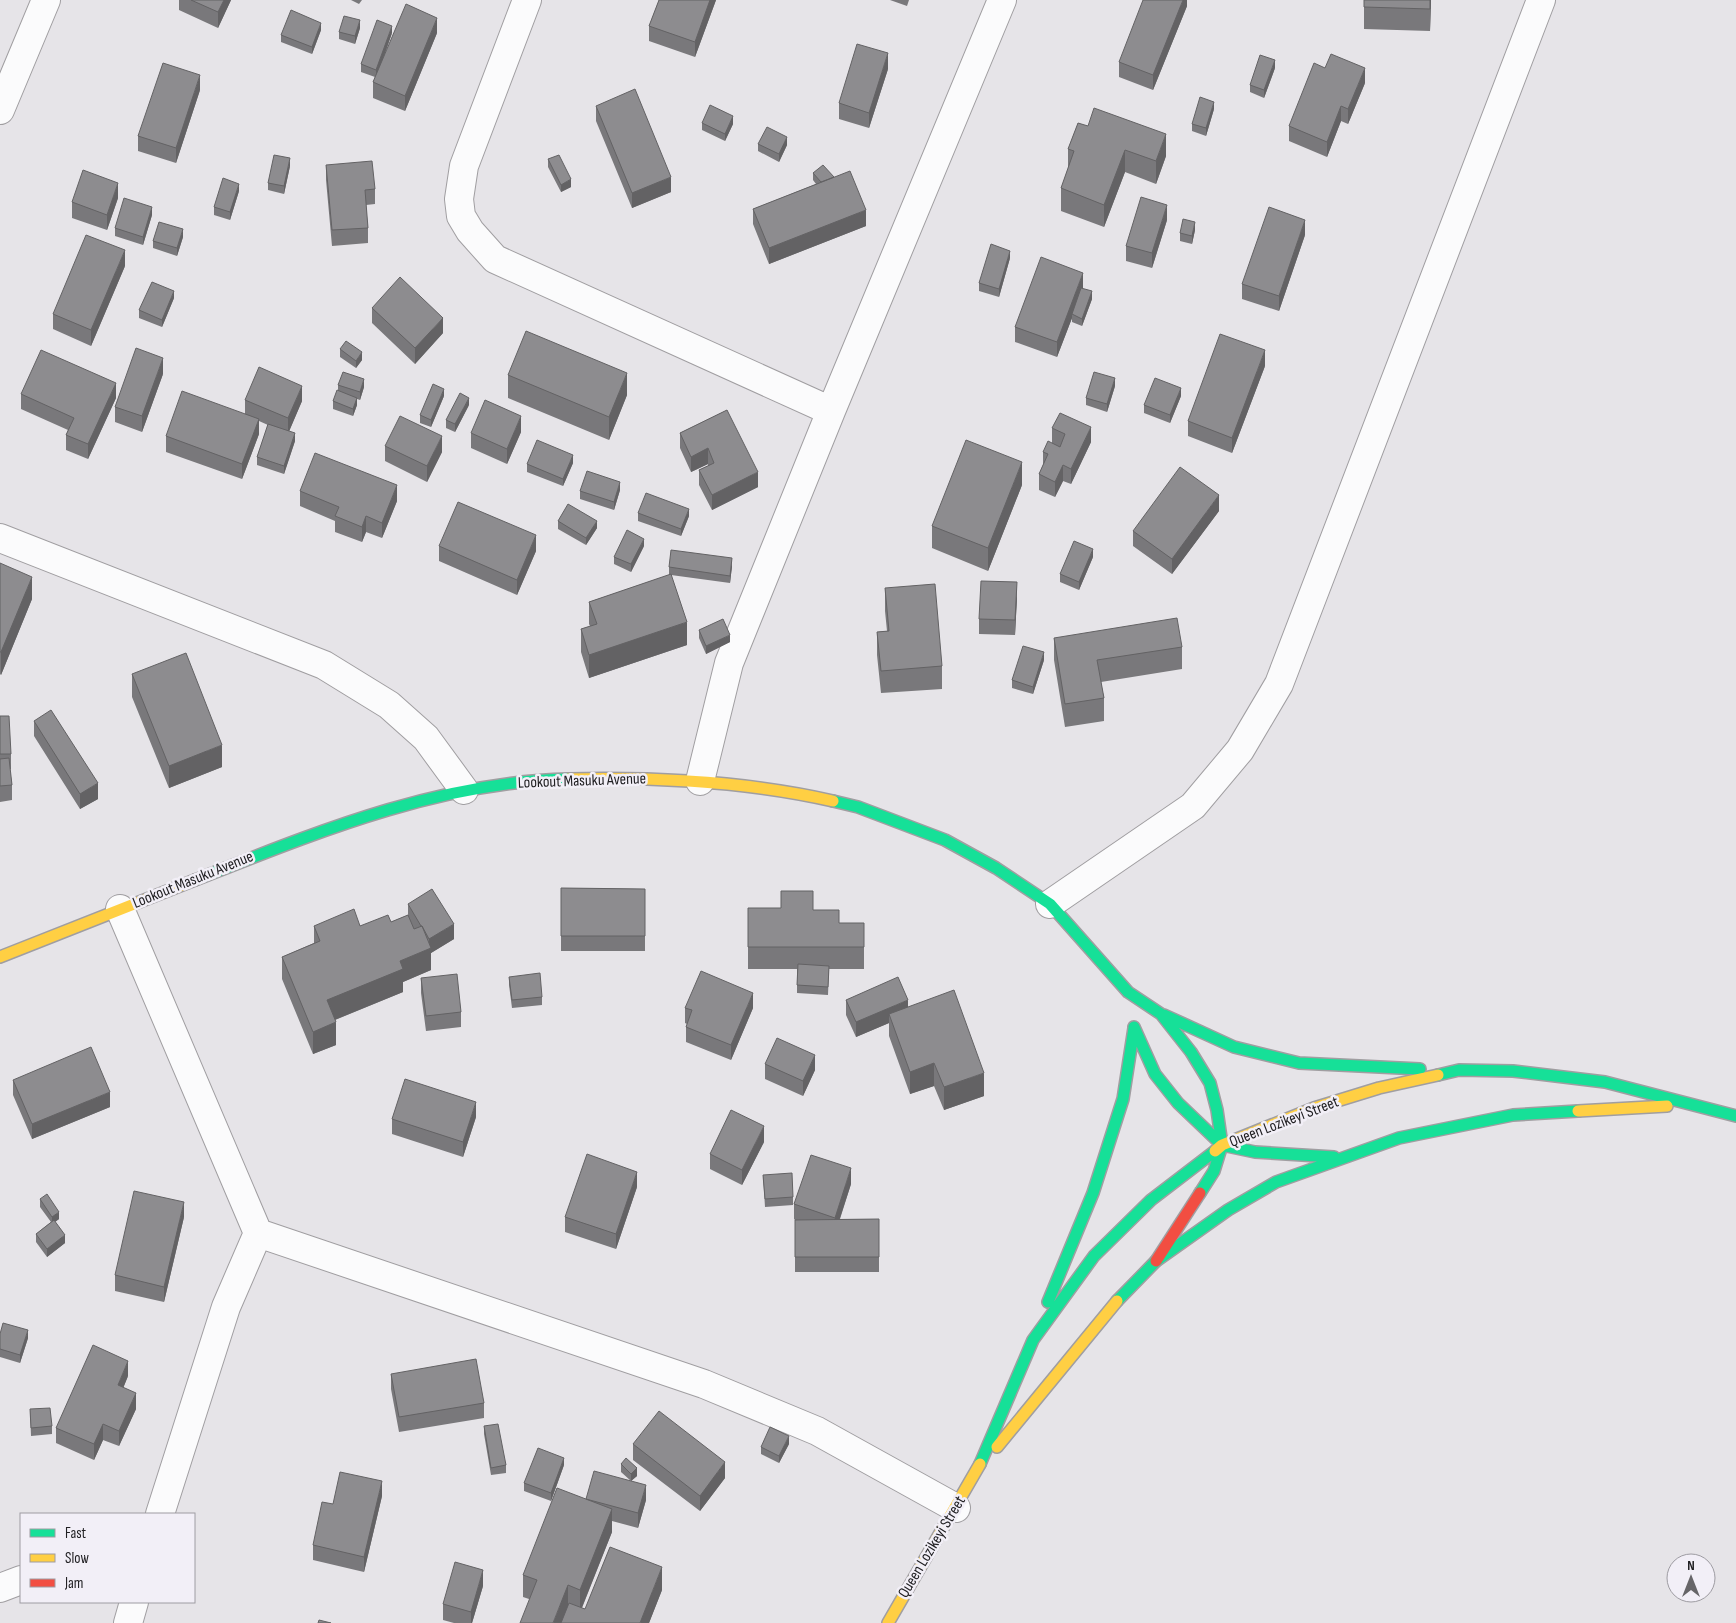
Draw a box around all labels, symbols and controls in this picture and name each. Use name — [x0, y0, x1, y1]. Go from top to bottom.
street label: Lookout Masuku Avenue — [518, 769, 646, 793]
street label: Lookout Masuku Avenue — [130, 847, 256, 913]
street label: Queen Lozikeyi Street — [1227, 1092, 1341, 1152]
street label: Queen Lozikeyi Street — [894, 1493, 970, 1601]
legend — [20, 1513, 195, 1603]
text: Fast — [65, 1524, 87, 1543]
text: Slow — [65, 1549, 89, 1568]
north arrow — [1666, 1553, 1716, 1603]
text: N — [1687, 1557, 1695, 1574]
text: Jam — [64, 1574, 83, 1593]

